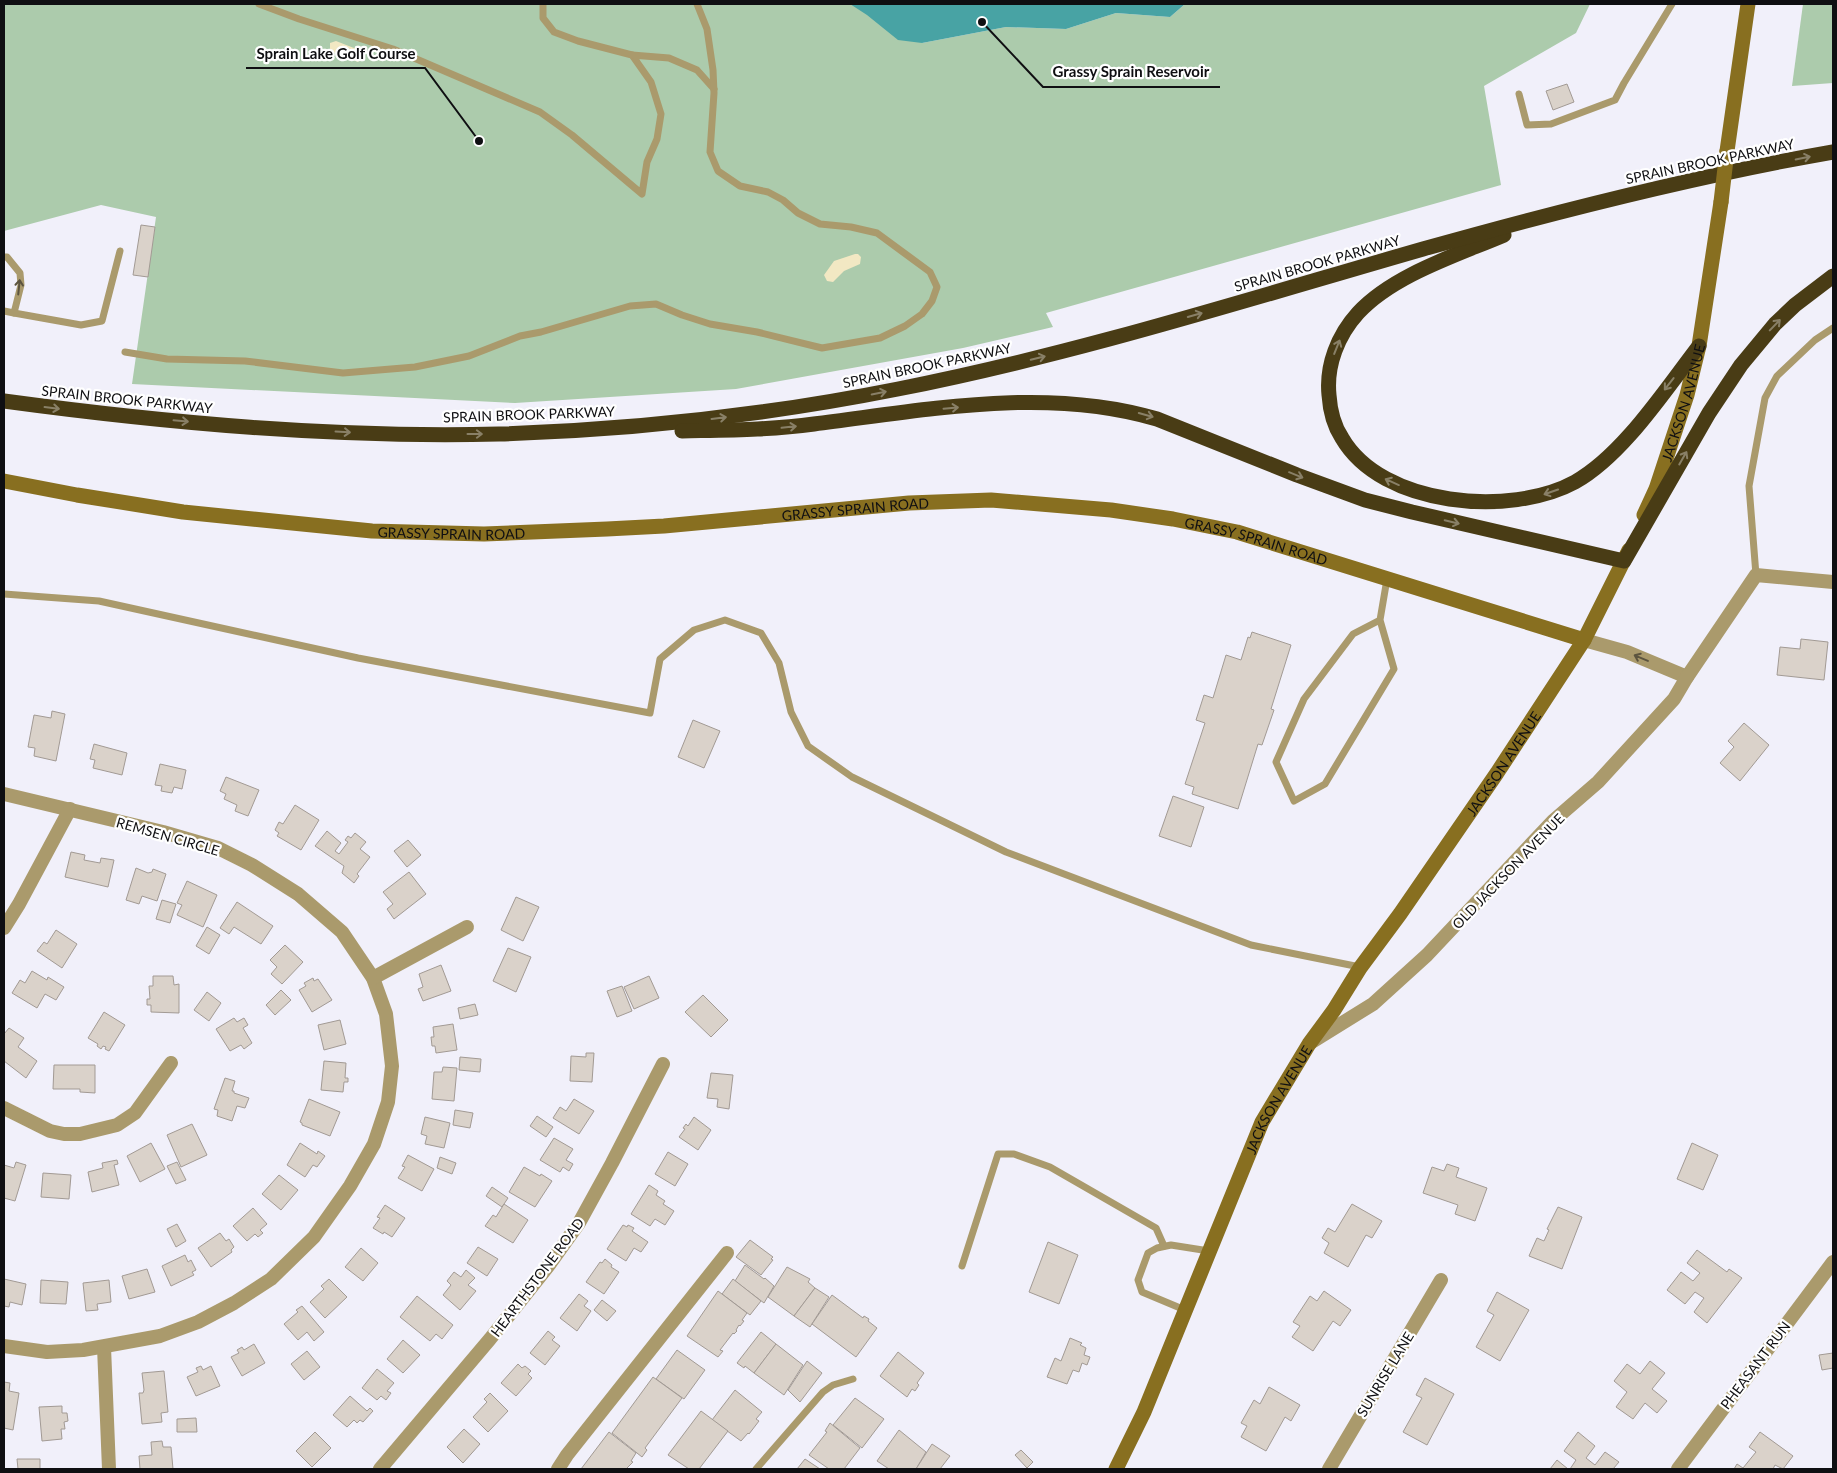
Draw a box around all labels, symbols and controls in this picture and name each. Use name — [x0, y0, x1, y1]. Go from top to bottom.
callout: Sprain Lake Golf Course — [246, 38, 425, 68]
text: Sprain Lake Golf Course — [256, 44, 416, 62]
callout: Grassy Sprain Reservoir — [1043, 57, 1220, 87]
text: Grassy Sprain Reservoir — [1053, 62, 1210, 80]
street label: SPRAIN BROOK PARKWAY — [1624, 135, 1796, 187]
one-way arrow — [1795, 153, 1811, 162]
street label: SPRAIN BROOK PARKWAY — [1232, 231, 1402, 295]
one-way arrow — [14, 279, 24, 295]
one-way arrow — [1187, 310, 1203, 320]
one-way arrow — [1769, 318, 1781, 331]
street label: SPRAIN BROOK PARKWAY — [841, 339, 1013, 391]
one-way arrow — [1332, 340, 1342, 355]
street label: JACKSON AVENUE — [1657, 342, 1708, 464]
one-way arrow — [1030, 353, 1046, 362]
one-way arrow — [1663, 377, 1674, 390]
street label: SPRAIN BROOK PARKWAY — [41, 382, 214, 416]
one-way arrow — [871, 387, 887, 397]
street label: SPRAIN BROOK PARKWAY — [443, 402, 615, 425]
one-way arrow — [44, 403, 60, 413]
one-way arrow — [942, 403, 958, 413]
one-way arrow — [1137, 411, 1153, 421]
one-way arrow — [711, 413, 727, 423]
one-way arrow — [172, 417, 188, 426]
one-way arrow — [781, 422, 797, 432]
one-way arrow — [334, 427, 350, 436]
one-way arrow — [466, 429, 483, 439]
one-way arrow — [1678, 451, 1688, 466]
one-way arrow — [1289, 472, 1304, 481]
one-way arrow — [1385, 476, 1400, 486]
one-way arrow — [1544, 488, 1559, 497]
street label: GRASSY SPRAIN ROAD — [781, 494, 929, 523]
street label: GRASSY SPRAIN ROAD — [1183, 513, 1330, 568]
one-way arrow — [1443, 518, 1459, 527]
street label: GRASSY SPRAIN ROAD — [377, 523, 525, 543]
one-way arrow — [1634, 653, 1649, 662]
street label: JACKSON AVENUE — [1462, 708, 1544, 819]
street label: OLD JACKSON AVENUE — [1448, 810, 1568, 932]
street label: REMSEN CIRCLE — [115, 813, 221, 859]
street label: JACKSON AVENUE — [1242, 1042, 1315, 1156]
street label: HEARTHSTONE ROAD — [487, 1214, 587, 1340]
street label: PHEASANT RUN — [1717, 1318, 1793, 1412]
street label: SUNRISE LANE — [1353, 1328, 1417, 1420]

